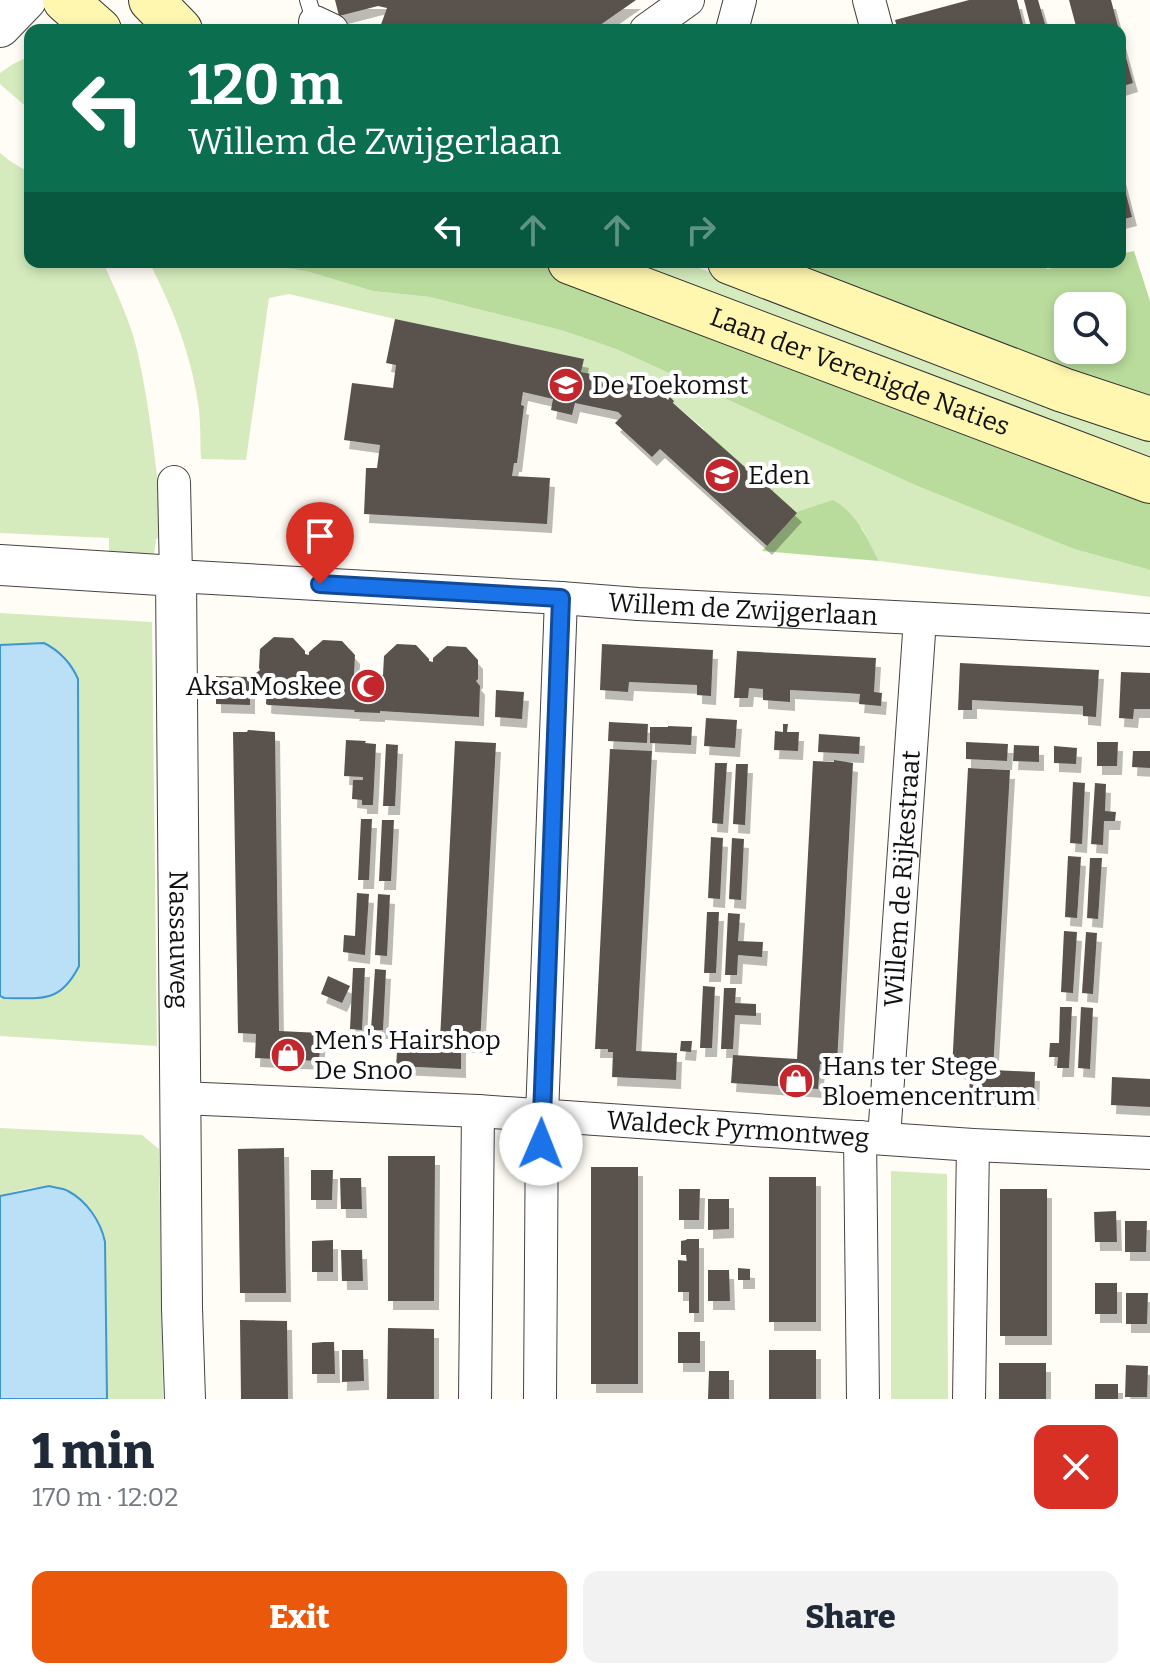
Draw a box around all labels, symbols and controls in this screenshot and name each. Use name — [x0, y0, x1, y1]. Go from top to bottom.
text: 120 m — [188, 52, 343, 119]
icon: left — [56, 56, 160, 160]
text: Willem de Zwijgerlaan — [188, 120, 561, 164]
icon: left — [427, 208, 471, 252]
icon: ahead — [511, 208, 555, 252]
icon: ahead — [595, 208, 639, 252]
icon: right — [679, 208, 723, 252]
map controls — [1054, 292, 1126, 364]
button: search — [1054, 292, 1126, 364]
street label: Laan der Verenigde Naties — [706, 301, 1014, 443]
school or university icon: De Toekomst — [547, 366, 585, 404]
place label: De Toekomst — [592, 370, 749, 401]
school or university icon: Eden — [703, 456, 741, 494]
place label: Eden — [748, 460, 810, 491]
pin — [286, 502, 354, 584]
icon: arrive — [298, 514, 342, 558]
street label: Willem de Zwijgerlaan — [607, 587, 879, 632]
mosque icon: Aksa Moskee — [349, 667, 387, 705]
place label: Aksa Moskee — [186, 671, 342, 702]
street label: Willem de Rijkestraat — [878, 749, 927, 1008]
street label: Nassauweg — [162, 870, 195, 1009]
place label: Men's Hairshop De Snoo — [314, 1025, 501, 1086]
shop icon: Men's Hairshop De Snoo — [269, 1036, 307, 1074]
place label: Hans ter Stege Bloemencentrum — [822, 1051, 1036, 1112]
shop icon: Hans ter Stege Bloemencentrum — [777, 1062, 815, 1100]
position arrow — [499, 1102, 583, 1186]
street label: Waldeck Pyrmontweg — [606, 1105, 870, 1154]
text: 1 min — [32, 1423, 154, 1481]
button: close — [1034, 1425, 1118, 1509]
text: 170 m · 12:02 — [32, 1482, 178, 1513]
button: Exit — [32, 1571, 567, 1663]
button: Share — [583, 1571, 1118, 1663]

